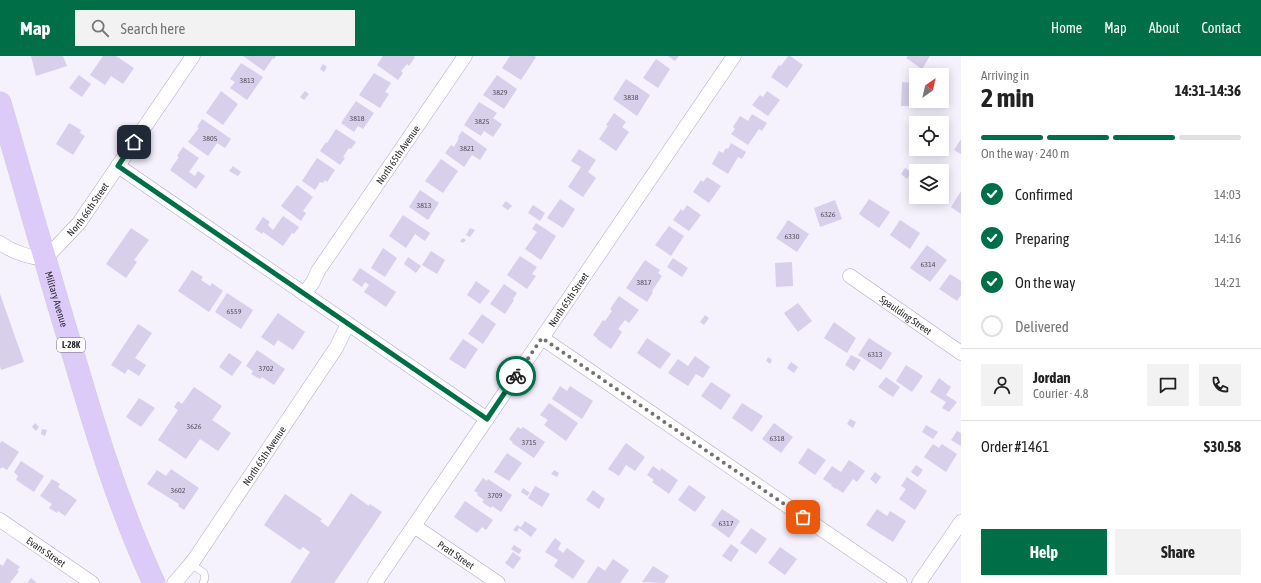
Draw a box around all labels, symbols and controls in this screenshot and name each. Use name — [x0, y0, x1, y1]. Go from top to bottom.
search box — [75, 10, 355, 46]
text: Map — [20, 17, 51, 39]
icon: search — [89, 17, 111, 39]
text: Search here — [121, 20, 185, 37]
text: Home — [1051, 20, 1082, 36]
text: Map — [1104, 20, 1127, 36]
text: About — [1149, 20, 1180, 36]
text: Contact — [1202, 20, 1241, 36]
north arrow — [909, 68, 949, 108]
map controls — [909, 68, 949, 204]
text: Arriving in — [981, 68, 1029, 83]
house number: 3813 — [239, 76, 255, 85]
text: 14:31–14:36 — [1175, 82, 1241, 99]
text: 2 min — [981, 83, 1034, 113]
house number: 3829 — [492, 88, 508, 97]
house number: 3838 — [623, 93, 639, 102]
house number: 3818 — [349, 114, 365, 123]
button: locate — [909, 116, 949, 156]
house number: 3825 — [474, 117, 490, 126]
street label: North 65th Avenue — [374, 123, 422, 186]
pin — [117, 125, 151, 159]
icon: home — [123, 131, 145, 153]
house number: 3805 — [202, 134, 218, 143]
house number: 3821 — [459, 144, 475, 153]
text: On the way · 240 m — [981, 146, 1069, 161]
button: layers — [909, 164, 949, 204]
street label: North 66th Street — [65, 181, 111, 238]
icon: check — [981, 183, 1003, 205]
text: Confirmed — [1015, 186, 1073, 203]
text: 14:03 — [1214, 187, 1241, 202]
house number: 3813 — [416, 201, 432, 210]
house number: 6326 — [820, 210, 836, 219]
icon: check — [981, 227, 1003, 249]
text: Preparing — [1015, 230, 1069, 247]
text: 14:16 — [1214, 231, 1241, 246]
house number: 6330 — [784, 232, 800, 241]
house number: 6314 — [920, 260, 936, 269]
street label: Military Avenue — [43, 270, 70, 329]
street label: North 65th Street — [546, 271, 591, 329]
icon: check — [981, 271, 1003, 293]
text: On the way — [1015, 274, 1076, 291]
text: 14:21 — [1214, 275, 1241, 290]
house number: 3817 — [636, 278, 652, 287]
street label: Spaulding Street — [878, 293, 934, 337]
house number: 6559 — [226, 307, 242, 316]
text: Delivered — [1015, 318, 1069, 335]
road number: L-28K — [57, 338, 85, 352]
house number: 6313 — [867, 350, 883, 359]
courier — [496, 356, 536, 396]
house number: 3702 — [258, 364, 274, 373]
button: person — [981, 364, 1023, 406]
button: chat — [1147, 364, 1189, 406]
button: phone — [1199, 364, 1241, 406]
icon: bike — [505, 365, 527, 387]
text: Jordan — [1033, 369, 1071, 386]
text: Courier · 4.8 — [1033, 386, 1089, 401]
house number: 3626 — [186, 422, 202, 431]
street label: North 65th Avenue — [241, 424, 288, 488]
house number: 6318 — [769, 434, 785, 443]
house number: 3715 — [521, 438, 537, 447]
text: Order #1461 — [981, 438, 1049, 455]
text: $30.58 — [1204, 438, 1241, 455]
house number: 3602 — [170, 486, 186, 495]
house number: 3709 — [487, 491, 503, 500]
pin — [786, 500, 820, 534]
icon: bag — [792, 506, 814, 528]
house number: 6317 — [718, 519, 734, 528]
button: Help — [981, 529, 1107, 575]
button: Share — [1115, 529, 1241, 575]
street label: Evans Street — [24, 535, 68, 569]
street label: Pratt Street — [436, 539, 476, 571]

